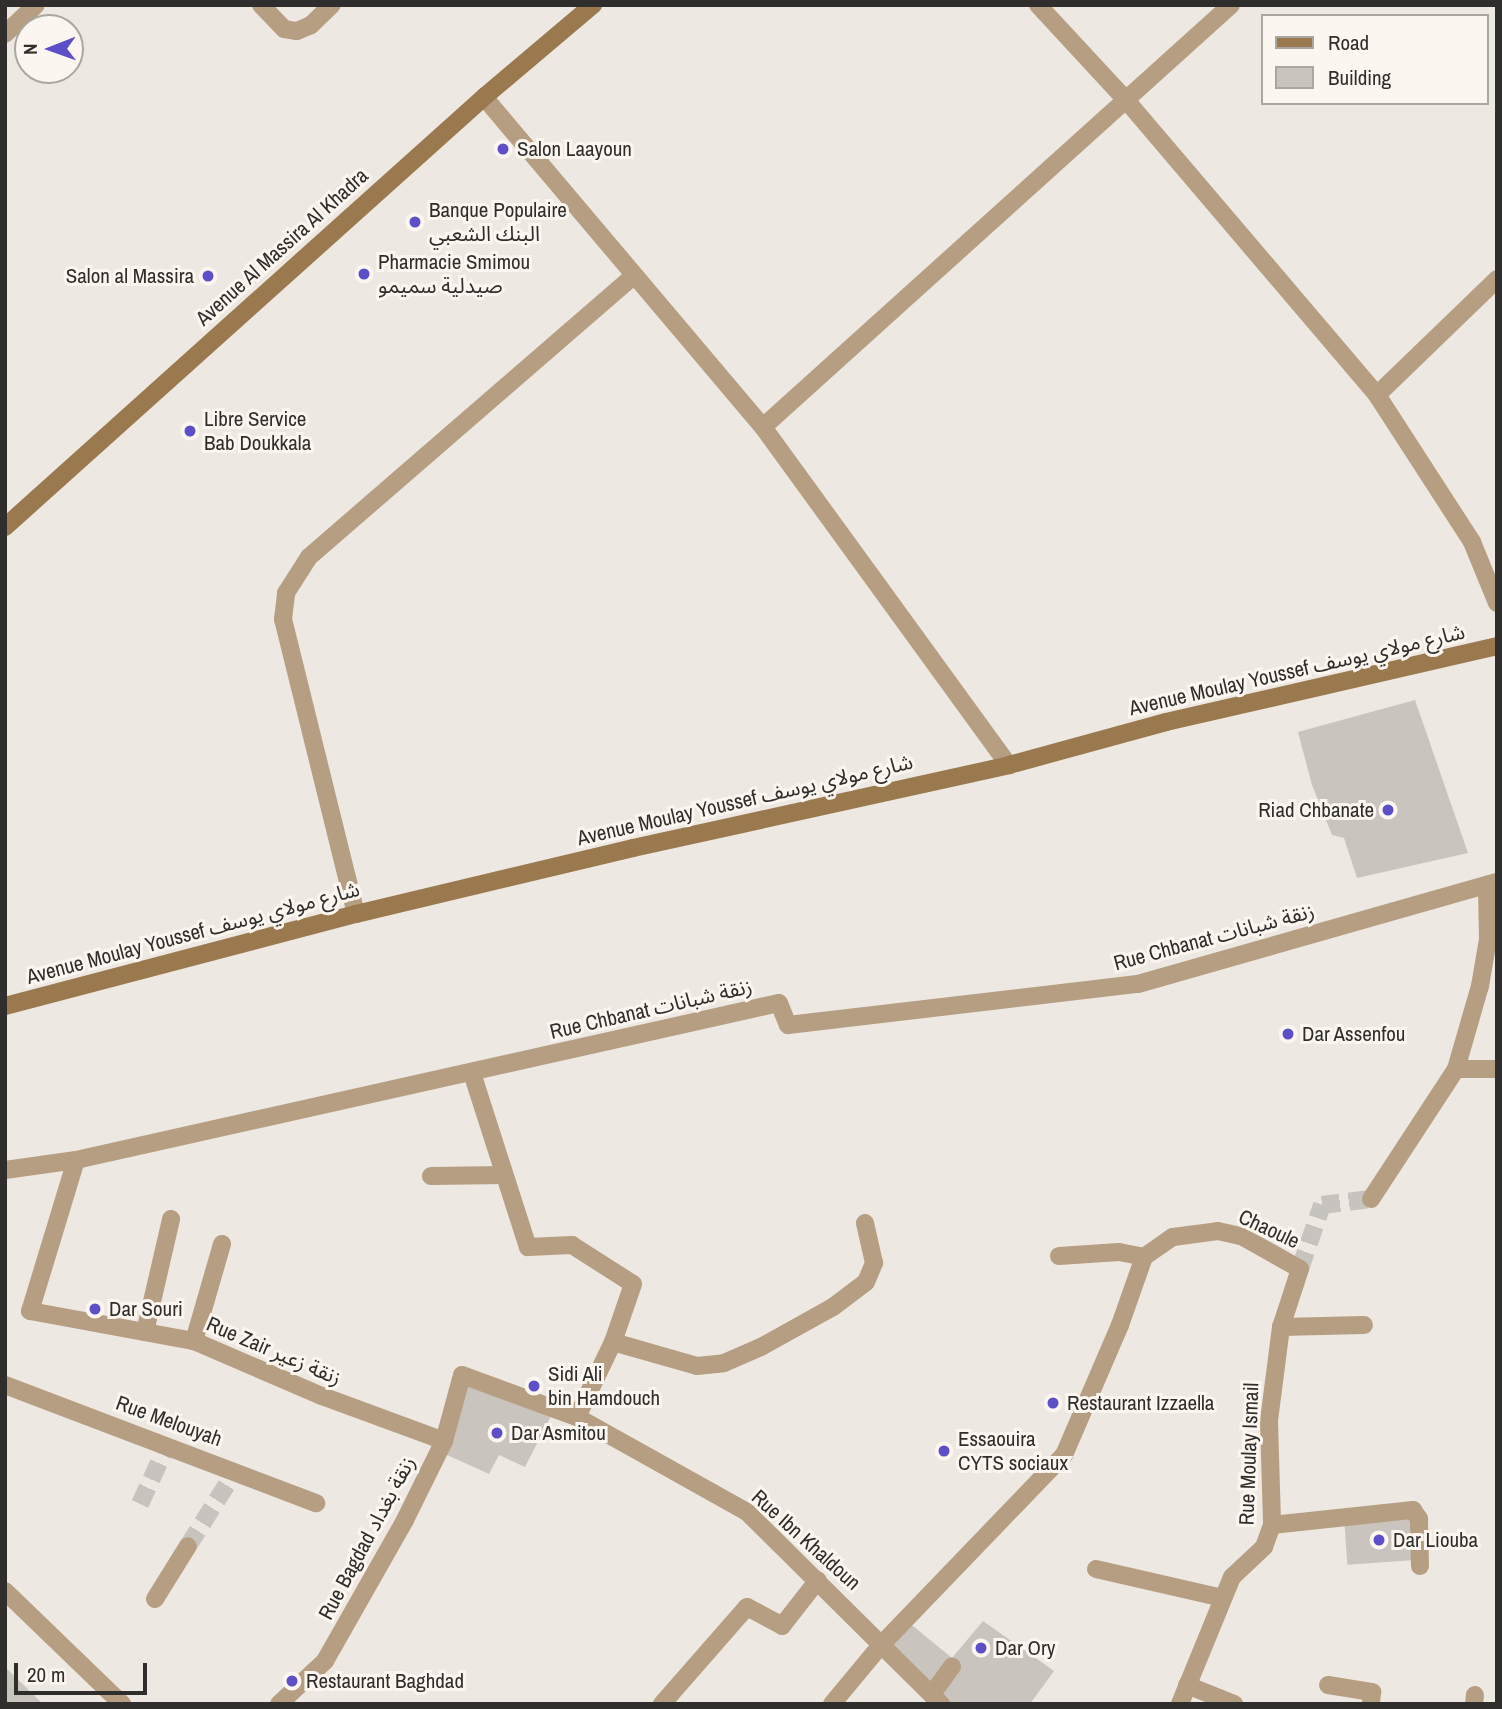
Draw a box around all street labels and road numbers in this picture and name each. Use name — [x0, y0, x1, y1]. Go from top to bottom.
street label: Avenue Al Massira Al Khadra — [190, 162, 374, 332]
street label: Avenue Moulay Youssef شارع مولاي يوسف — [1126, 619, 1468, 721]
street label: Avenue Moulay Youssef شارع مولاي يوسف — [574, 749, 916, 851]
street label: Avenue Moulay Youssef شارع مولاي يوسف — [24, 876, 362, 990]
street label: Rue Chbanat زنقة شبانات — [1111, 898, 1317, 976]
street label: Rue Chbanat زنقة شبانات — [547, 973, 755, 1045]
street label: Chaoule — [1235, 1204, 1303, 1254]
street label: Rue Zair زنقة زعير — [203, 1311, 345, 1391]
street label: Rue Moulay Ismail — [1234, 1382, 1264, 1526]
street label: Rue Melouyah — [113, 1390, 225, 1452]
street label: Rue Bagdad زنقة بغداد — [313, 1452, 421, 1624]
street label: Rue Ibn Khaldoun — [746, 1485, 866, 1595]

